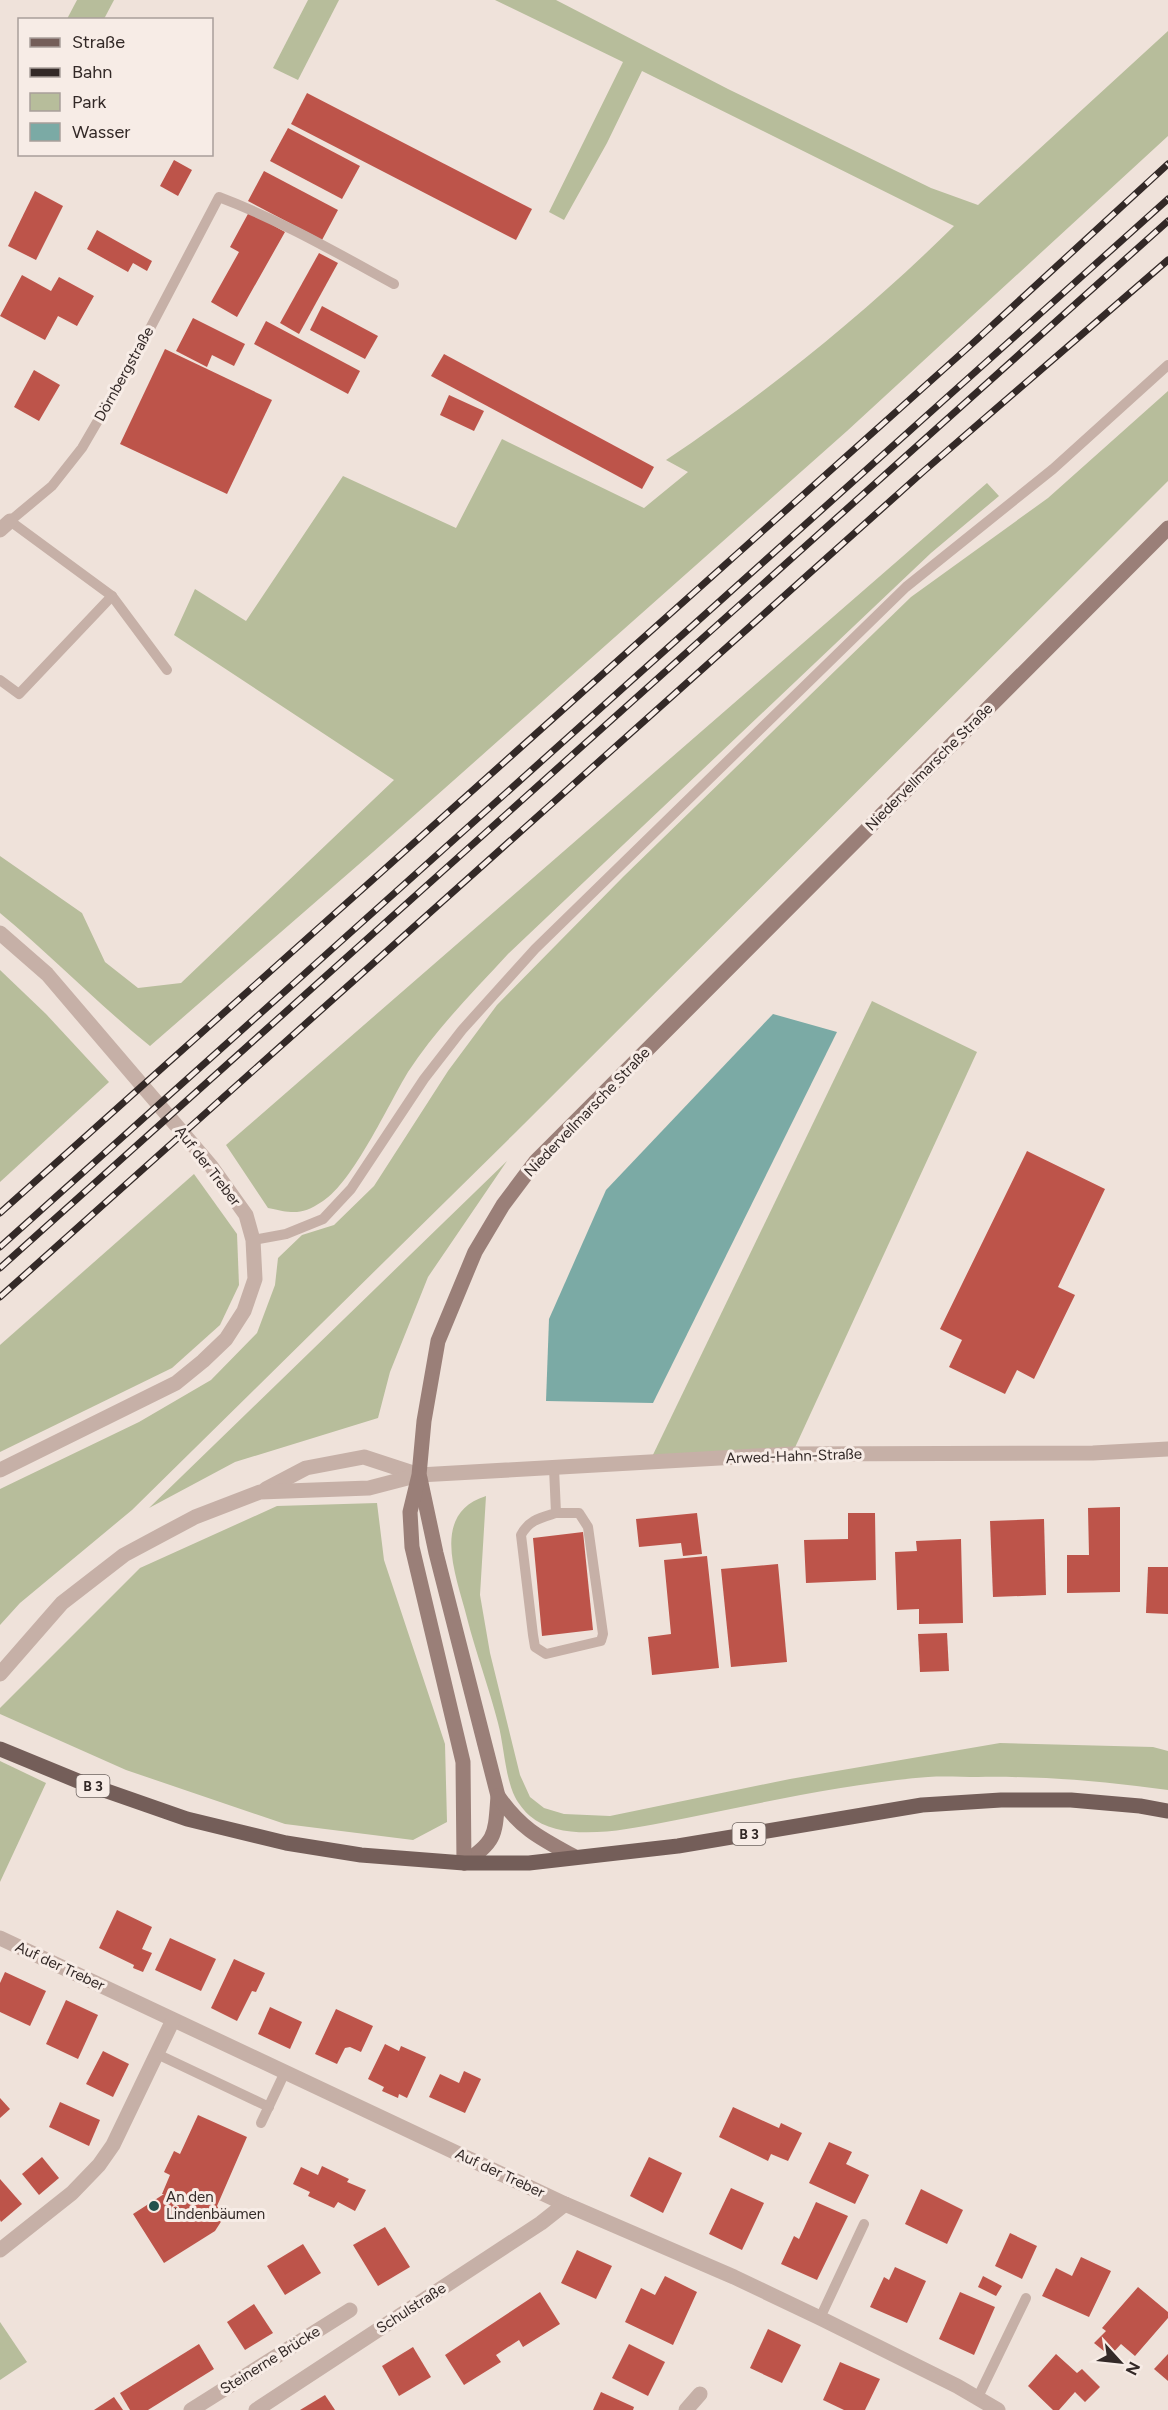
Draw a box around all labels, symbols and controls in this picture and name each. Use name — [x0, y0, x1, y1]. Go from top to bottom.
legend — [18, 18, 213, 156]
text: Straße — [72, 31, 125, 53]
text: Bahn — [72, 61, 112, 83]
text: Park — [72, 91, 107, 113]
text: Wasser — [72, 121, 130, 143]
street label: Dörnbergstraße — [91, 324, 157, 424]
street label: Niedervellmarsche Straße — [862, 700, 996, 834]
street label: Niedervellmarsche Straße — [520, 1044, 654, 1180]
street label: Auf der Treber — [171, 1122, 245, 1210]
street label: Arwed-Hahn-Straße — [726, 1445, 862, 1467]
road number: B 3 — [76, 1775, 110, 1797]
road number: B 3 — [732, 1823, 766, 1845]
street label: Auf der Treber — [13, 1937, 107, 1995]
street label: Auf der Treber — [453, 2144, 547, 2202]
place label: An den Lindenbäumen — [166, 2188, 265, 2223]
marker: An den Lindenbäumen — [147, 2199, 161, 2213]
street label: Schulstraße — [373, 2279, 449, 2337]
street label: Steinerne Brücke — [217, 2322, 323, 2398]
north arrow — [1090, 2332, 1150, 2392]
text: N — [1122, 2359, 1144, 2378]

